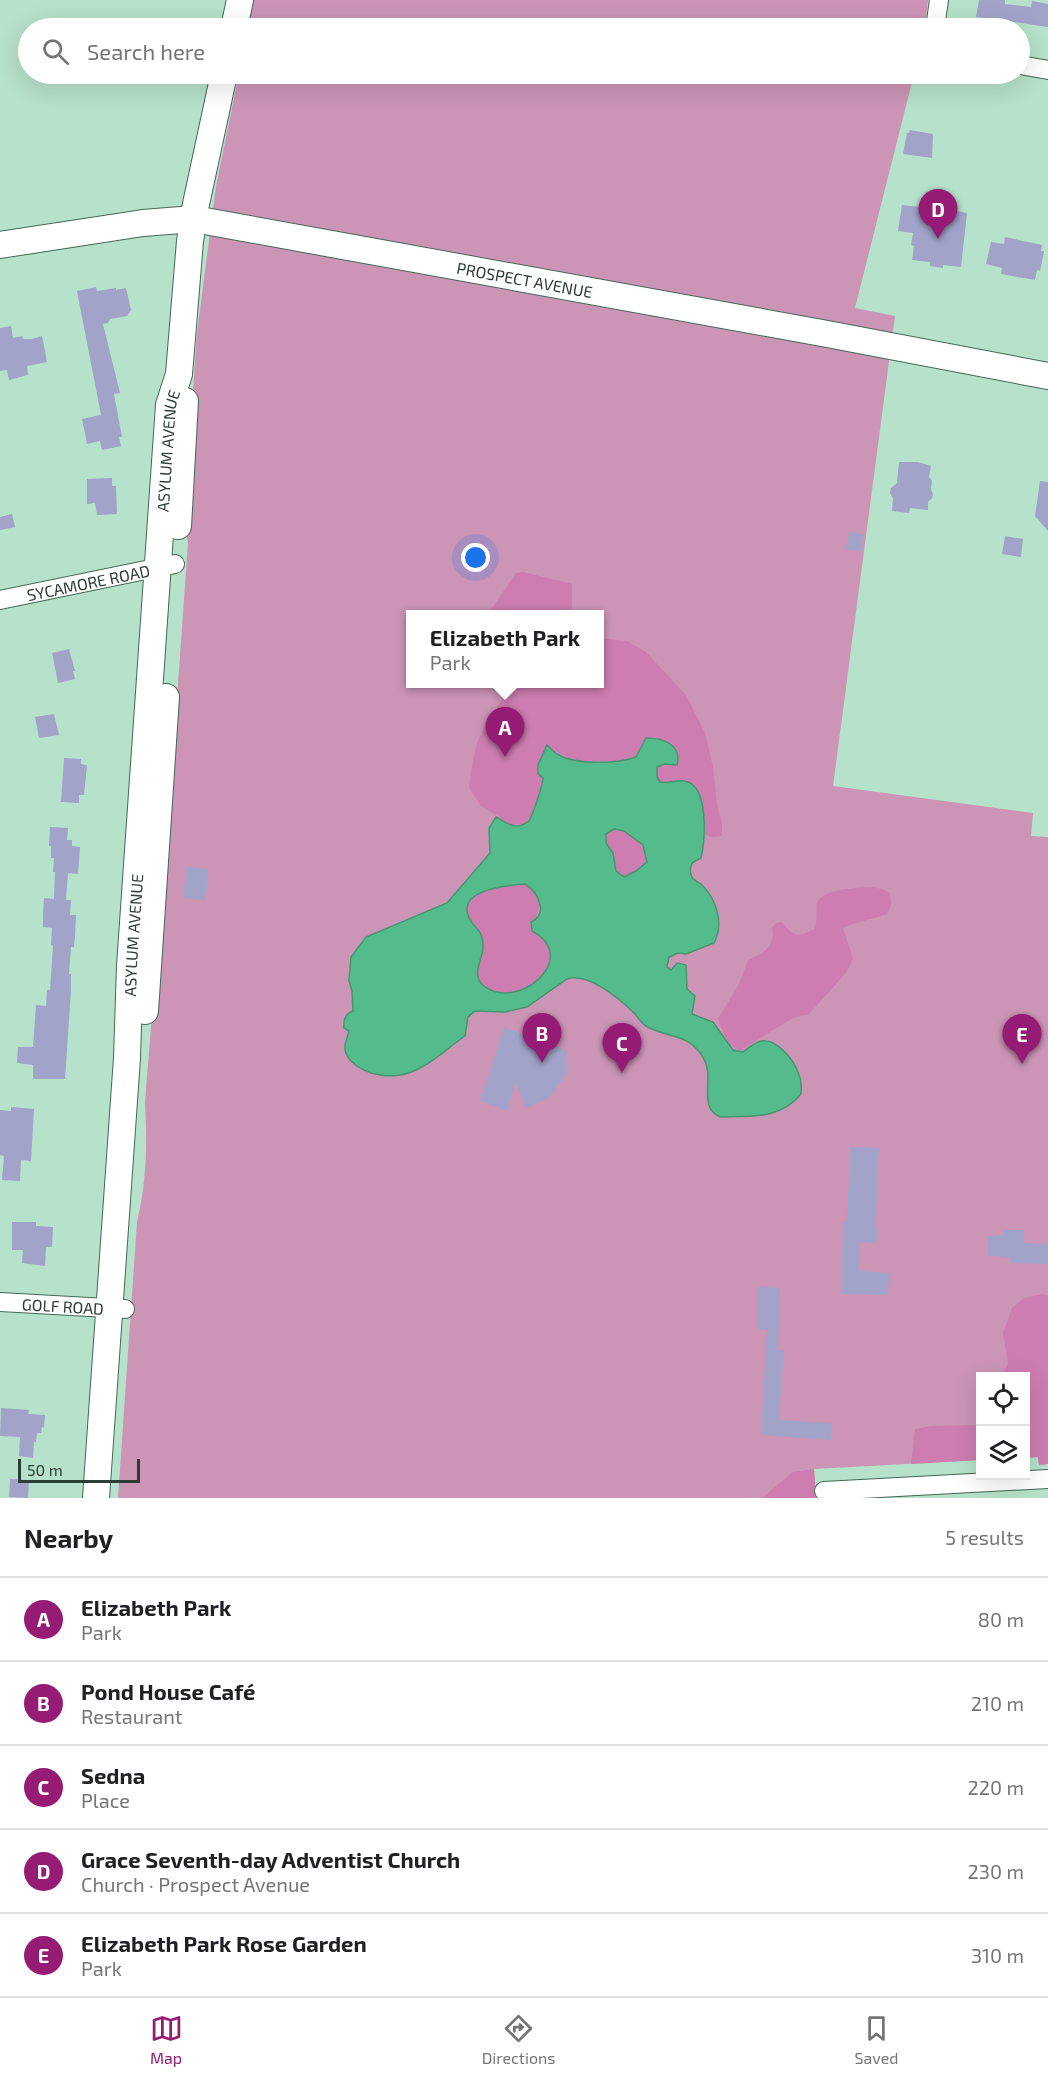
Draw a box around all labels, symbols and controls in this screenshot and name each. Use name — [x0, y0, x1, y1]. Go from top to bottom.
search box — [18, 18, 1030, 84]
icon: search — [39, 35, 72, 68]
text: Search here — [87, 38, 205, 64]
pin: D — [918, 190, 958, 239]
street label: PROSPECT AVENUE — [455, 257, 594, 301]
street label: ASYLUM AVENUE — [152, 387, 183, 512]
your location — [461, 543, 490, 572]
street label: SYCAMORE ROAD — [25, 560, 151, 604]
popup — [406, 610, 604, 688]
text: Elizabeth Park — [430, 624, 580, 650]
text: Park — [430, 650, 471, 674]
pin: A — [486, 708, 524, 757]
street label: ASYLUM AVENUE — [120, 873, 146, 997]
pin: B — [522, 1014, 562, 1063]
pin: E — [1002, 1014, 1042, 1064]
pin: C — [602, 1024, 642, 1073]
street label: GOLF ROAD — [21, 1294, 104, 1317]
map controls — [976, 1372, 1030, 1480]
button: locate — [976, 1372, 1030, 1426]
button: layers — [976, 1426, 1030, 1480]
scale bar — [18, 1456, 140, 1484]
text: 50 m — [27, 1460, 63, 1479]
text: Nearby — [24, 1522, 113, 1553]
text: 5 results — [945, 1525, 1024, 1549]
text: Elizabeth Park — [81, 1594, 231, 1620]
text: A — [37, 1607, 50, 1631]
text: 80 m — [978, 1607, 1024, 1631]
text: Park — [81, 1620, 122, 1644]
text: Pond House Café — [81, 1678, 255, 1704]
text: B — [37, 1691, 50, 1715]
text: 210 m — [971, 1691, 1024, 1715]
text: Restaurant — [81, 1704, 182, 1728]
text: Sedna — [81, 1762, 145, 1788]
text: C — [38, 1775, 49, 1799]
text: 220 m — [967, 1775, 1024, 1799]
text: Place — [81, 1788, 130, 1812]
text: Grace Seventh-day Adventist Church — [81, 1846, 460, 1872]
text: D — [37, 1859, 50, 1883]
text: 230 m — [968, 1859, 1024, 1883]
text: Church · Prospect Avenue — [81, 1872, 310, 1896]
text: Elizabeth Park Rose Garden — [81, 1930, 367, 1956]
text: E — [38, 1943, 49, 1967]
text: 310 m — [971, 1943, 1024, 1967]
text: Park — [81, 1956, 122, 1980]
tab: Map — [150, 2012, 183, 2067]
tab: Directions — [482, 2012, 555, 2067]
tab: Saved — [855, 2012, 898, 2067]

